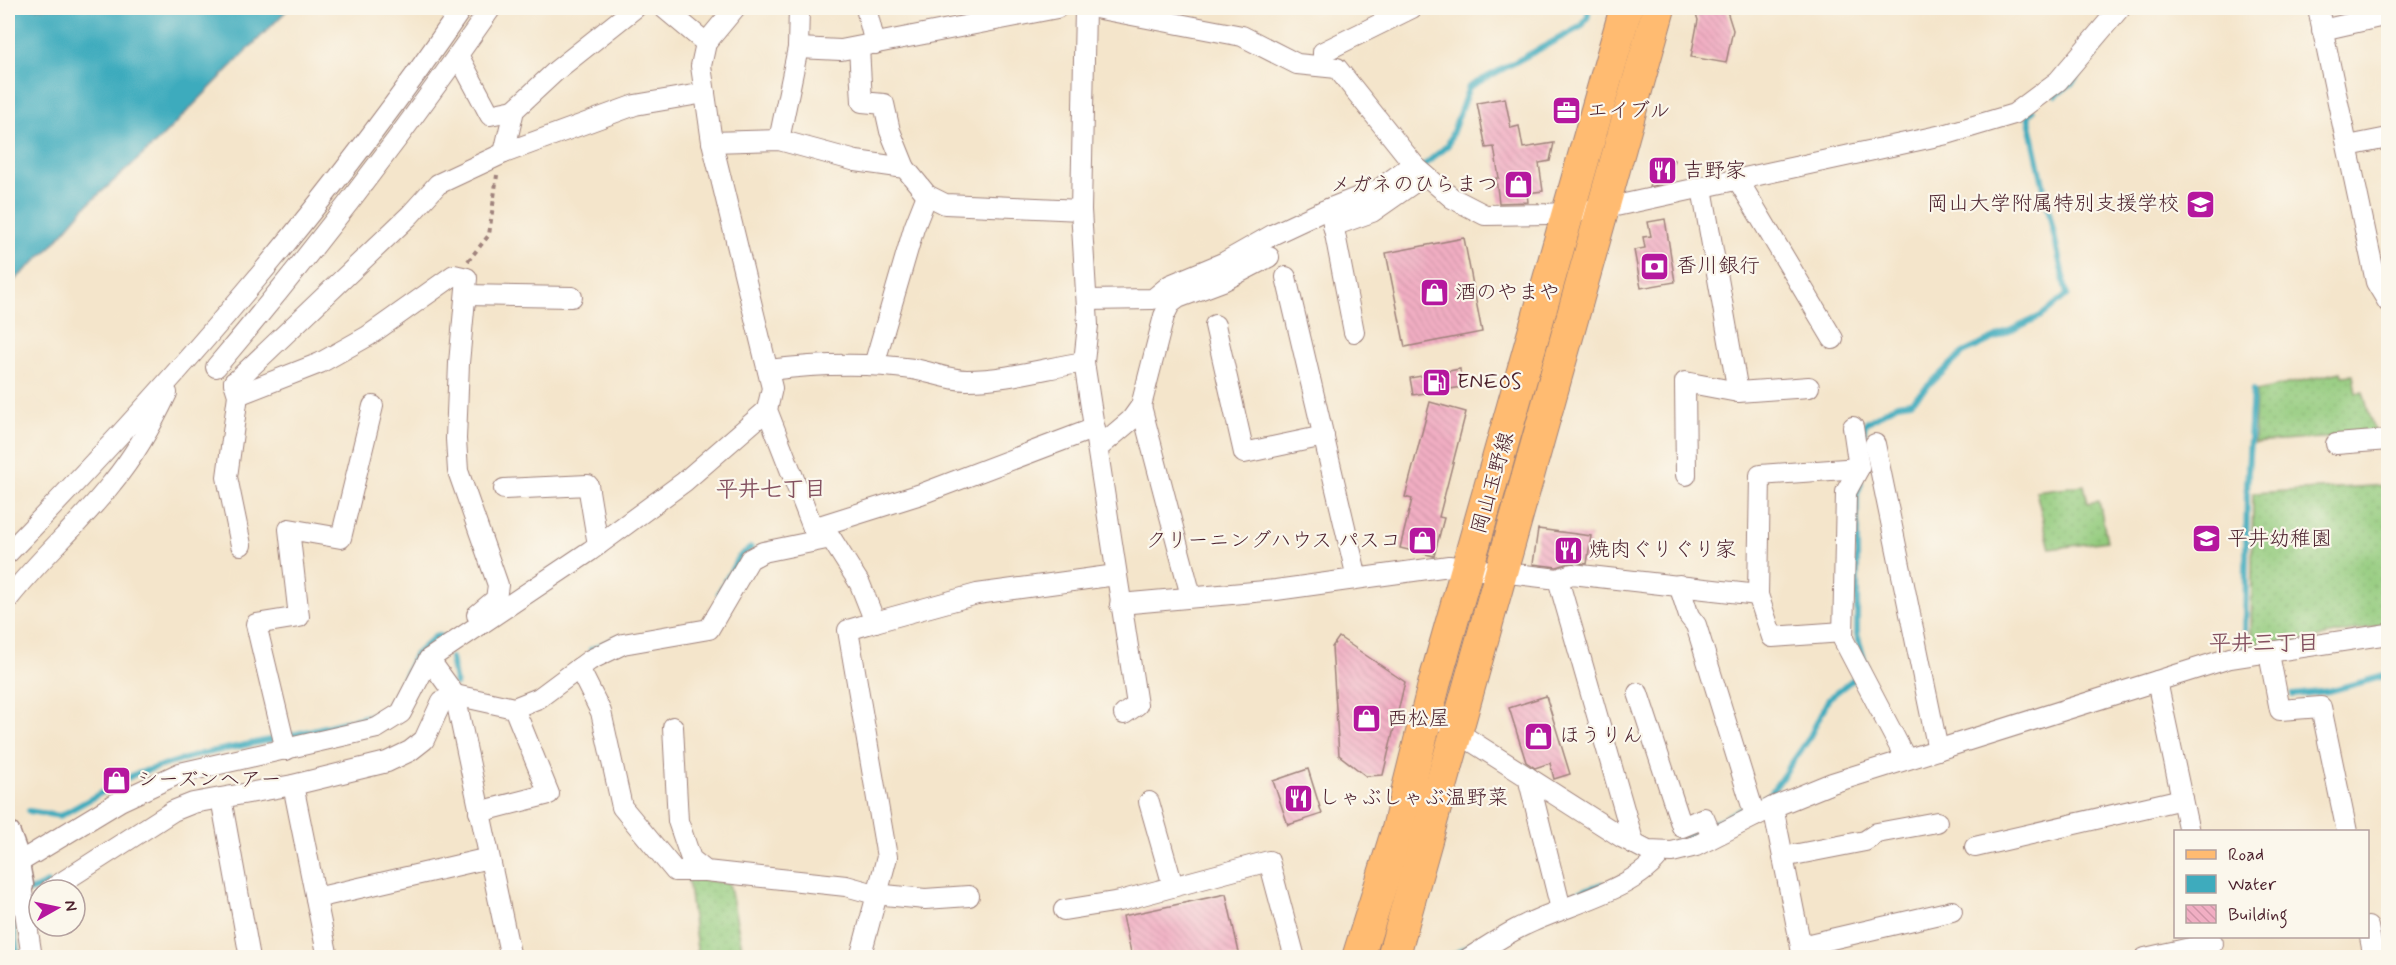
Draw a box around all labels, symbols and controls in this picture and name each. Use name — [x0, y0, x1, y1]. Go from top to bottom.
office icon: エイブル — [1550, 95, 1582, 127]
place label: エイブル — [1587, 97, 1670, 125]
restaurant icon: 吉野家 — [1646, 155, 1678, 187]
place label: 吉野家 — [1683, 157, 1746, 185]
shop icon: メガネのひらまつ — [1503, 169, 1535, 201]
place label: メガネのひらまつ — [1330, 171, 1498, 199]
school or university icon: 岡山大学附属特別支援学校 — [2184, 188, 2216, 220]
place label: 岡山大学附属特別支援学校 — [1927, 190, 2179, 218]
bank icon: 香川銀行 — [1639, 250, 1671, 282]
place label: 香川銀行 — [1676, 252, 1760, 280]
shop icon: 酒のやまや — [1418, 277, 1450, 309]
place label: 酒のやまや — [1455, 279, 1560, 307]
fuel station icon: ENEOS — [1420, 366, 1452, 398]
place label: ENEOS — [1457, 368, 1522, 396]
street label: 岡山玉野線 — [1465, 429, 1521, 537]
district label: 平井七丁目 — [716, 476, 826, 504]
school or university icon: 平井幼稚園 — [2190, 523, 2222, 555]
shop icon: クリーニングハウス パスコ — [1406, 525, 1438, 557]
place label: 平井幼稚園 — [2227, 525, 2332, 553]
place label: クリーニングハウス パスコ — [1145, 527, 1401, 555]
restaurant icon: 焼肉ぐりぐり家 — [1552, 534, 1584, 566]
place label: 焼肉ぐりぐり家 — [1589, 536, 1736, 564]
district label: 平井三丁目 — [2209, 630, 2319, 658]
shop icon: 西松屋 — [1350, 703, 1382, 735]
place label: 西松屋 — [1387, 705, 1450, 733]
shop icon: ほうりん — [1522, 720, 1554, 752]
place label: ほうりん — [1559, 722, 1643, 750]
shop icon: シーズンヘアー — [100, 764, 132, 796]
place label: シーズンヘアー — [137, 766, 281, 794]
restaurant icon: しゃぶしゃぶ温野菜 — [1282, 782, 1314, 814]
place label: しゃぶしゃぶ温野菜 — [1319, 784, 1508, 812]
legend — [2174, 830, 2369, 938]
text: Road — [2228, 843, 2264, 867]
text: Water — [2228, 873, 2277, 897]
north arrow — [27, 878, 87, 938]
text: N — [59, 899, 82, 913]
text: Building — [2228, 903, 2288, 929]

